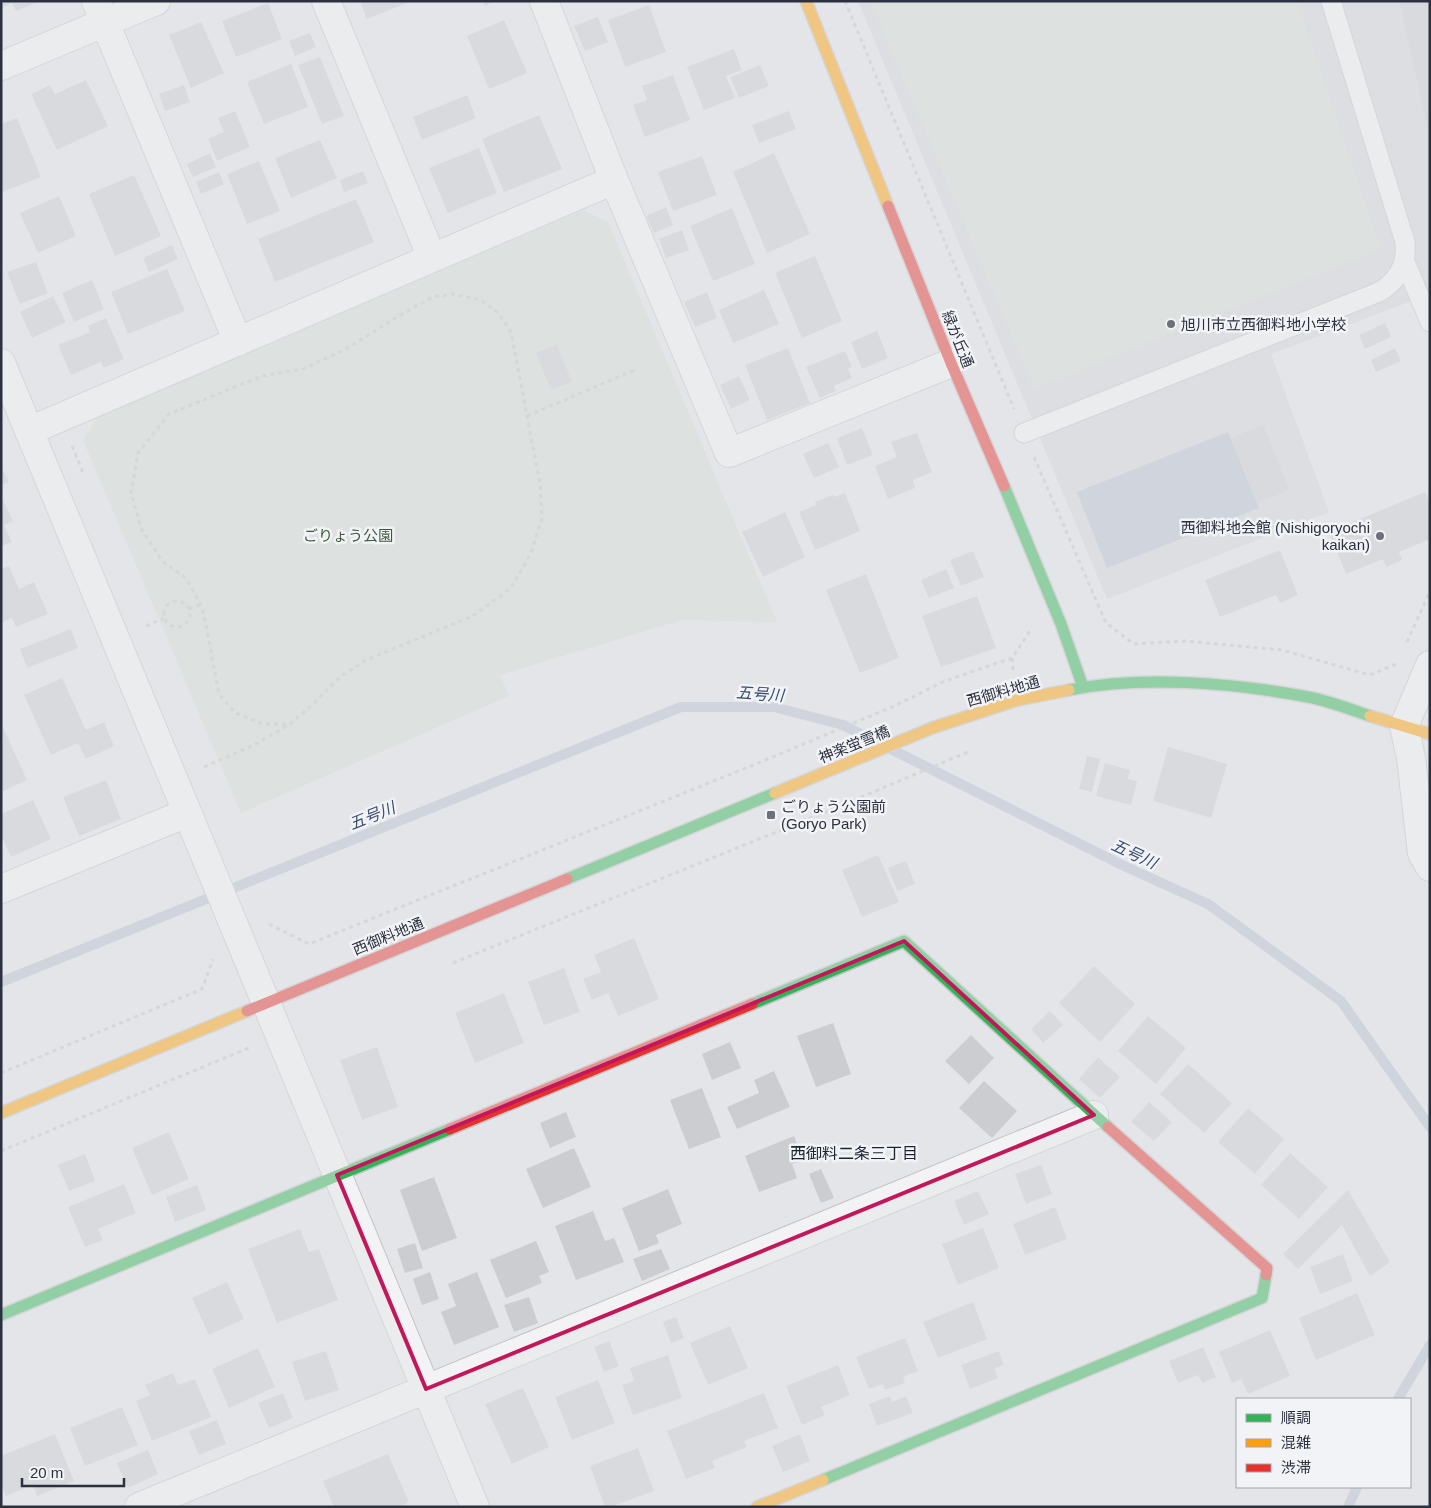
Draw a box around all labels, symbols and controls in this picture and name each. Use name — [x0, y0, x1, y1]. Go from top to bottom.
street label: 緑が丘通 — [939, 308, 977, 370]
place label: 旭川市立西御料地小学校 — [1181, 316, 1346, 333]
marker: 旭川市立西御料地小学校 — [1165, 318, 1177, 330]
place label: 西御料地会館 (Nishigoryochi kaikan) — [1181, 519, 1370, 553]
park label: ごりょう公園 — [303, 527, 393, 544]
marker: 西御料地会館 (Nishigoryochi kaikan) — [1374, 530, 1386, 542]
street label: 西御料地通 — [965, 672, 1041, 710]
water label: 五号川 — [735, 684, 787, 704]
street label: 神楽蛍雪橋 — [816, 722, 892, 766]
water label: 五号川 — [347, 798, 399, 833]
place label: ごりょう公園前 (Goryo Park) — [781, 798, 886, 832]
marker: ごりょう公園前 (Goryo Park) — [765, 809, 777, 821]
water label: 五号川 — [1109, 836, 1161, 873]
street label: 西御料地通 — [350, 914, 426, 958]
district label: 西御料二条三丁目 — [790, 1145, 918, 1162]
legend — [1236, 1398, 1411, 1488]
text: 順調 — [1281, 1409, 1311, 1426]
text: 混雑 — [1281, 1434, 1311, 1451]
scale bar — [22, 1456, 125, 1488]
text: 渋滞 — [1281, 1459, 1311, 1476]
text: 20 m — [30, 1464, 63, 1481]

